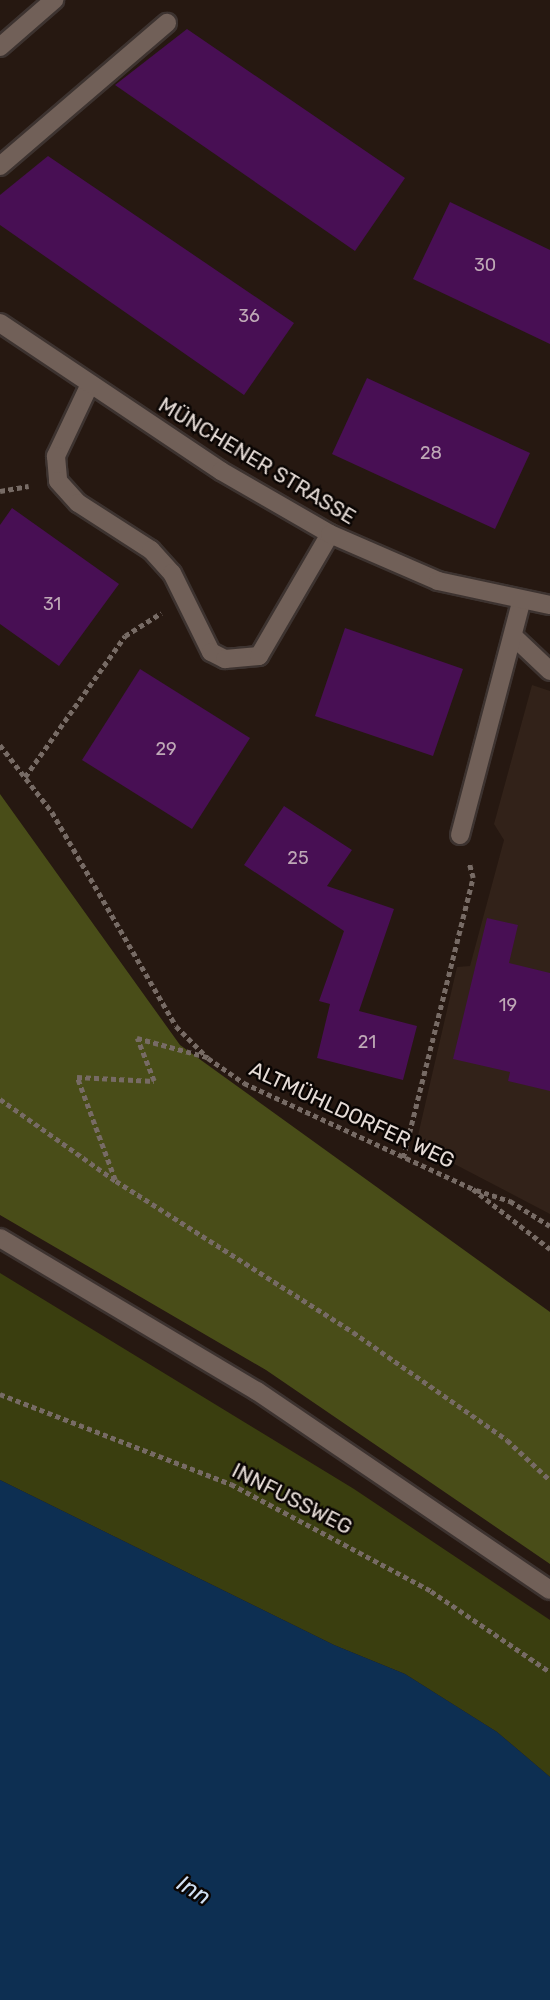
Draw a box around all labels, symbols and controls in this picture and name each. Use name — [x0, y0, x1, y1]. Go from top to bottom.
house number: 30 — [474, 254, 496, 276]
house number: 36 — [238, 305, 260, 327]
street label: MÜNCHENER STRASSE — [154, 392, 360, 530]
house number: 28 — [420, 442, 442, 464]
house number: 31 — [43, 593, 61, 615]
house number: 29 — [155, 738, 177, 760]
house number: 25 — [287, 847, 309, 869]
house number: 19 — [499, 994, 517, 1016]
house number: 21 — [358, 1031, 376, 1053]
street label: ALTMÜHLDORFER WEG — [245, 1056, 459, 1174]
street label: INNFUSSWEG — [228, 1458, 356, 1540]
water label: Inn — [172, 1869, 216, 1911]

